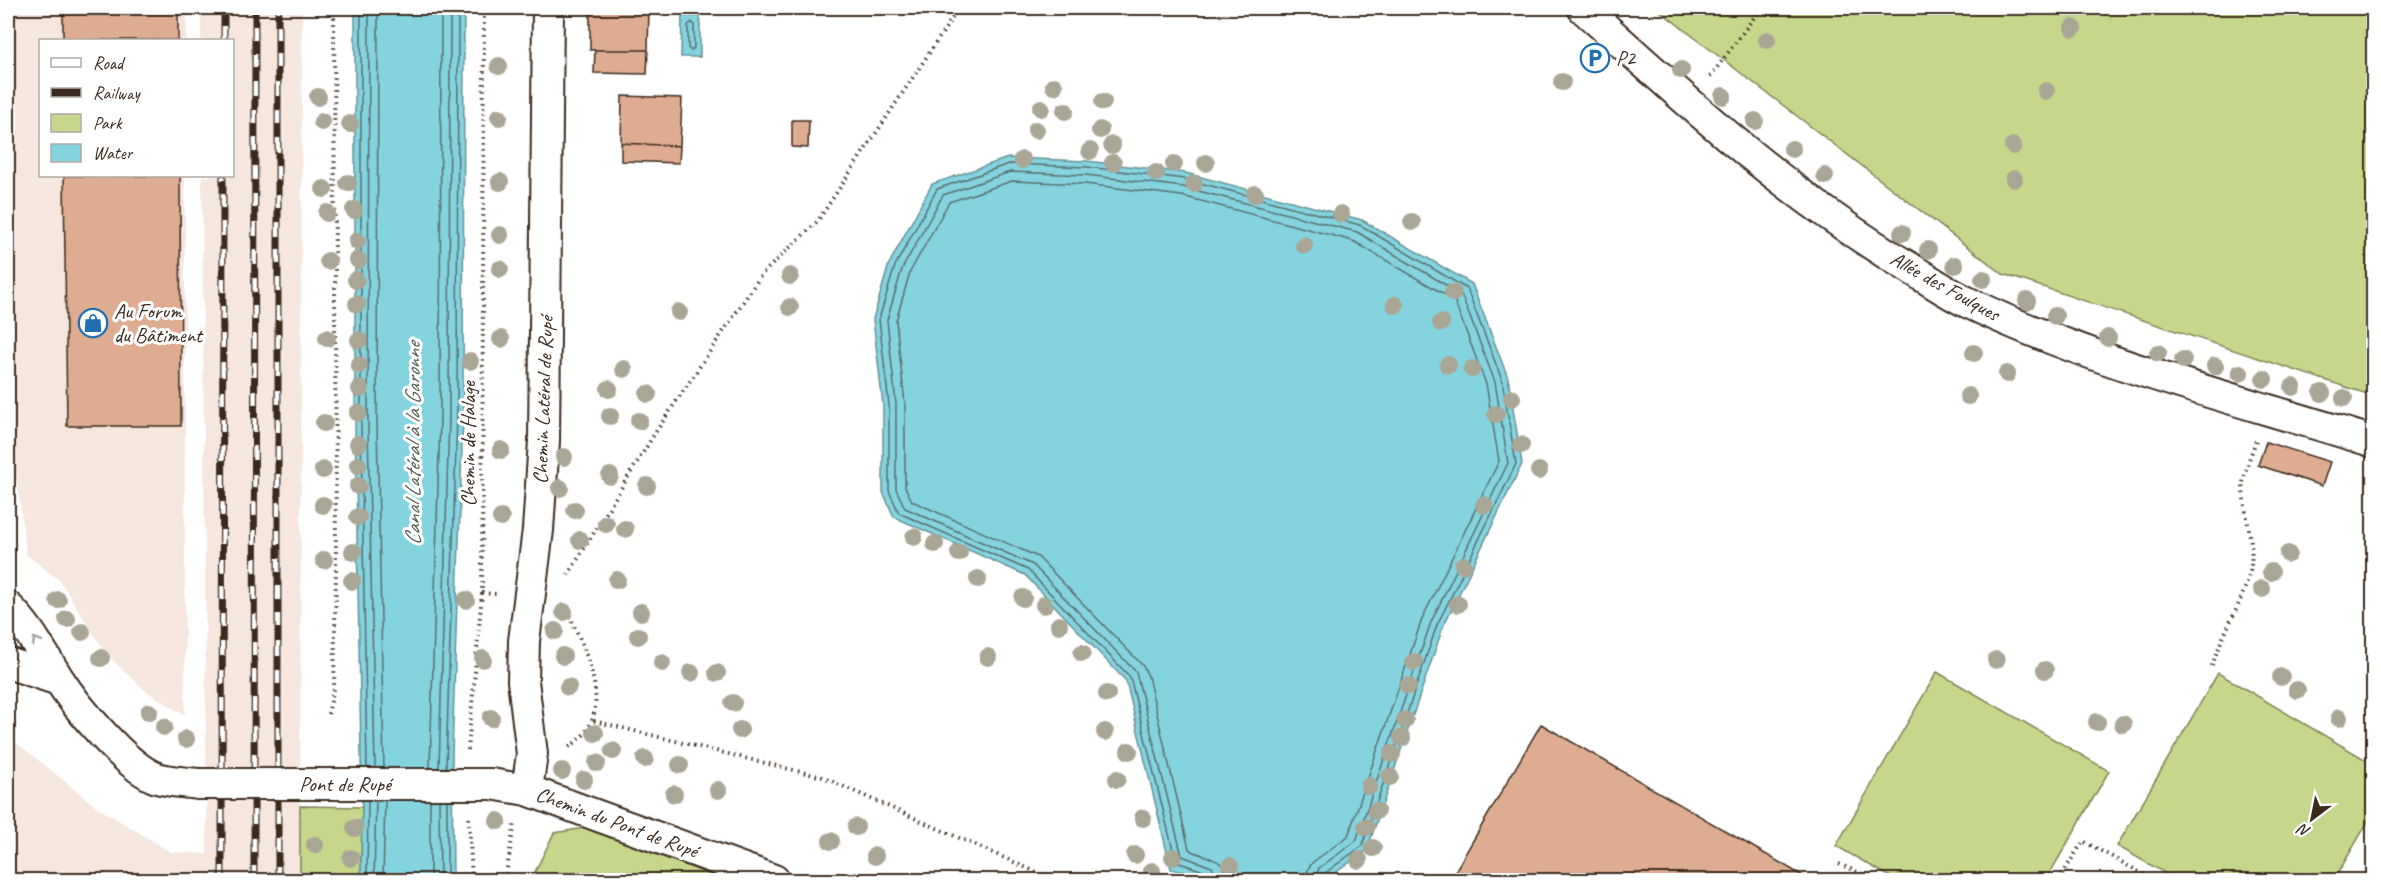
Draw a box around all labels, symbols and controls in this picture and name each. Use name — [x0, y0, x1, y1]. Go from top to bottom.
legend — [39, 39, 234, 177]
parking icon: P2 — [1579, 42, 1611, 74]
place label: P2 — [1616, 45, 1637, 71]
text: Road — [93, 52, 126, 74]
text: Railway — [93, 82, 141, 104]
text: Park — [93, 112, 123, 134]
text: Water — [93, 142, 134, 164]
street label: Allée des Foulques — [1886, 245, 2006, 328]
place label: Au Forum du Bâtiment — [114, 298, 204, 348]
shop icon: Au Forum du Bâtiment — [77, 307, 109, 339]
street label: Chemin Latéral de Rupé — [527, 312, 559, 484]
water label: Canal Latéral à la Garonne — [399, 339, 427, 545]
street label: Chemin de Halage — [455, 380, 481, 507]
one-way arrow — [32, 637, 44, 647]
street label: Pont de Rupé — [299, 771, 394, 797]
street label: Chemin du Pont de Rupé — [532, 781, 705, 864]
north arrow — [2282, 789, 2342, 849]
text: N — [2292, 818, 2314, 842]

